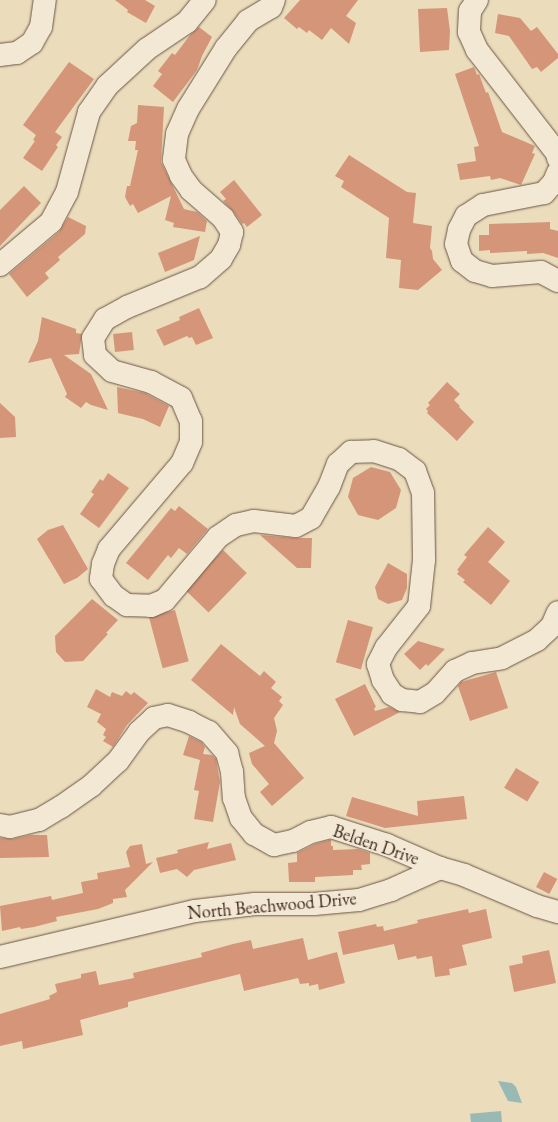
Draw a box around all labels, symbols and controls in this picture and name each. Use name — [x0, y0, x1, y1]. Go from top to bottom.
street label: Belden Drive — [330, 820, 422, 870]
street label: North Beachwood Drive — [187, 888, 357, 924]

